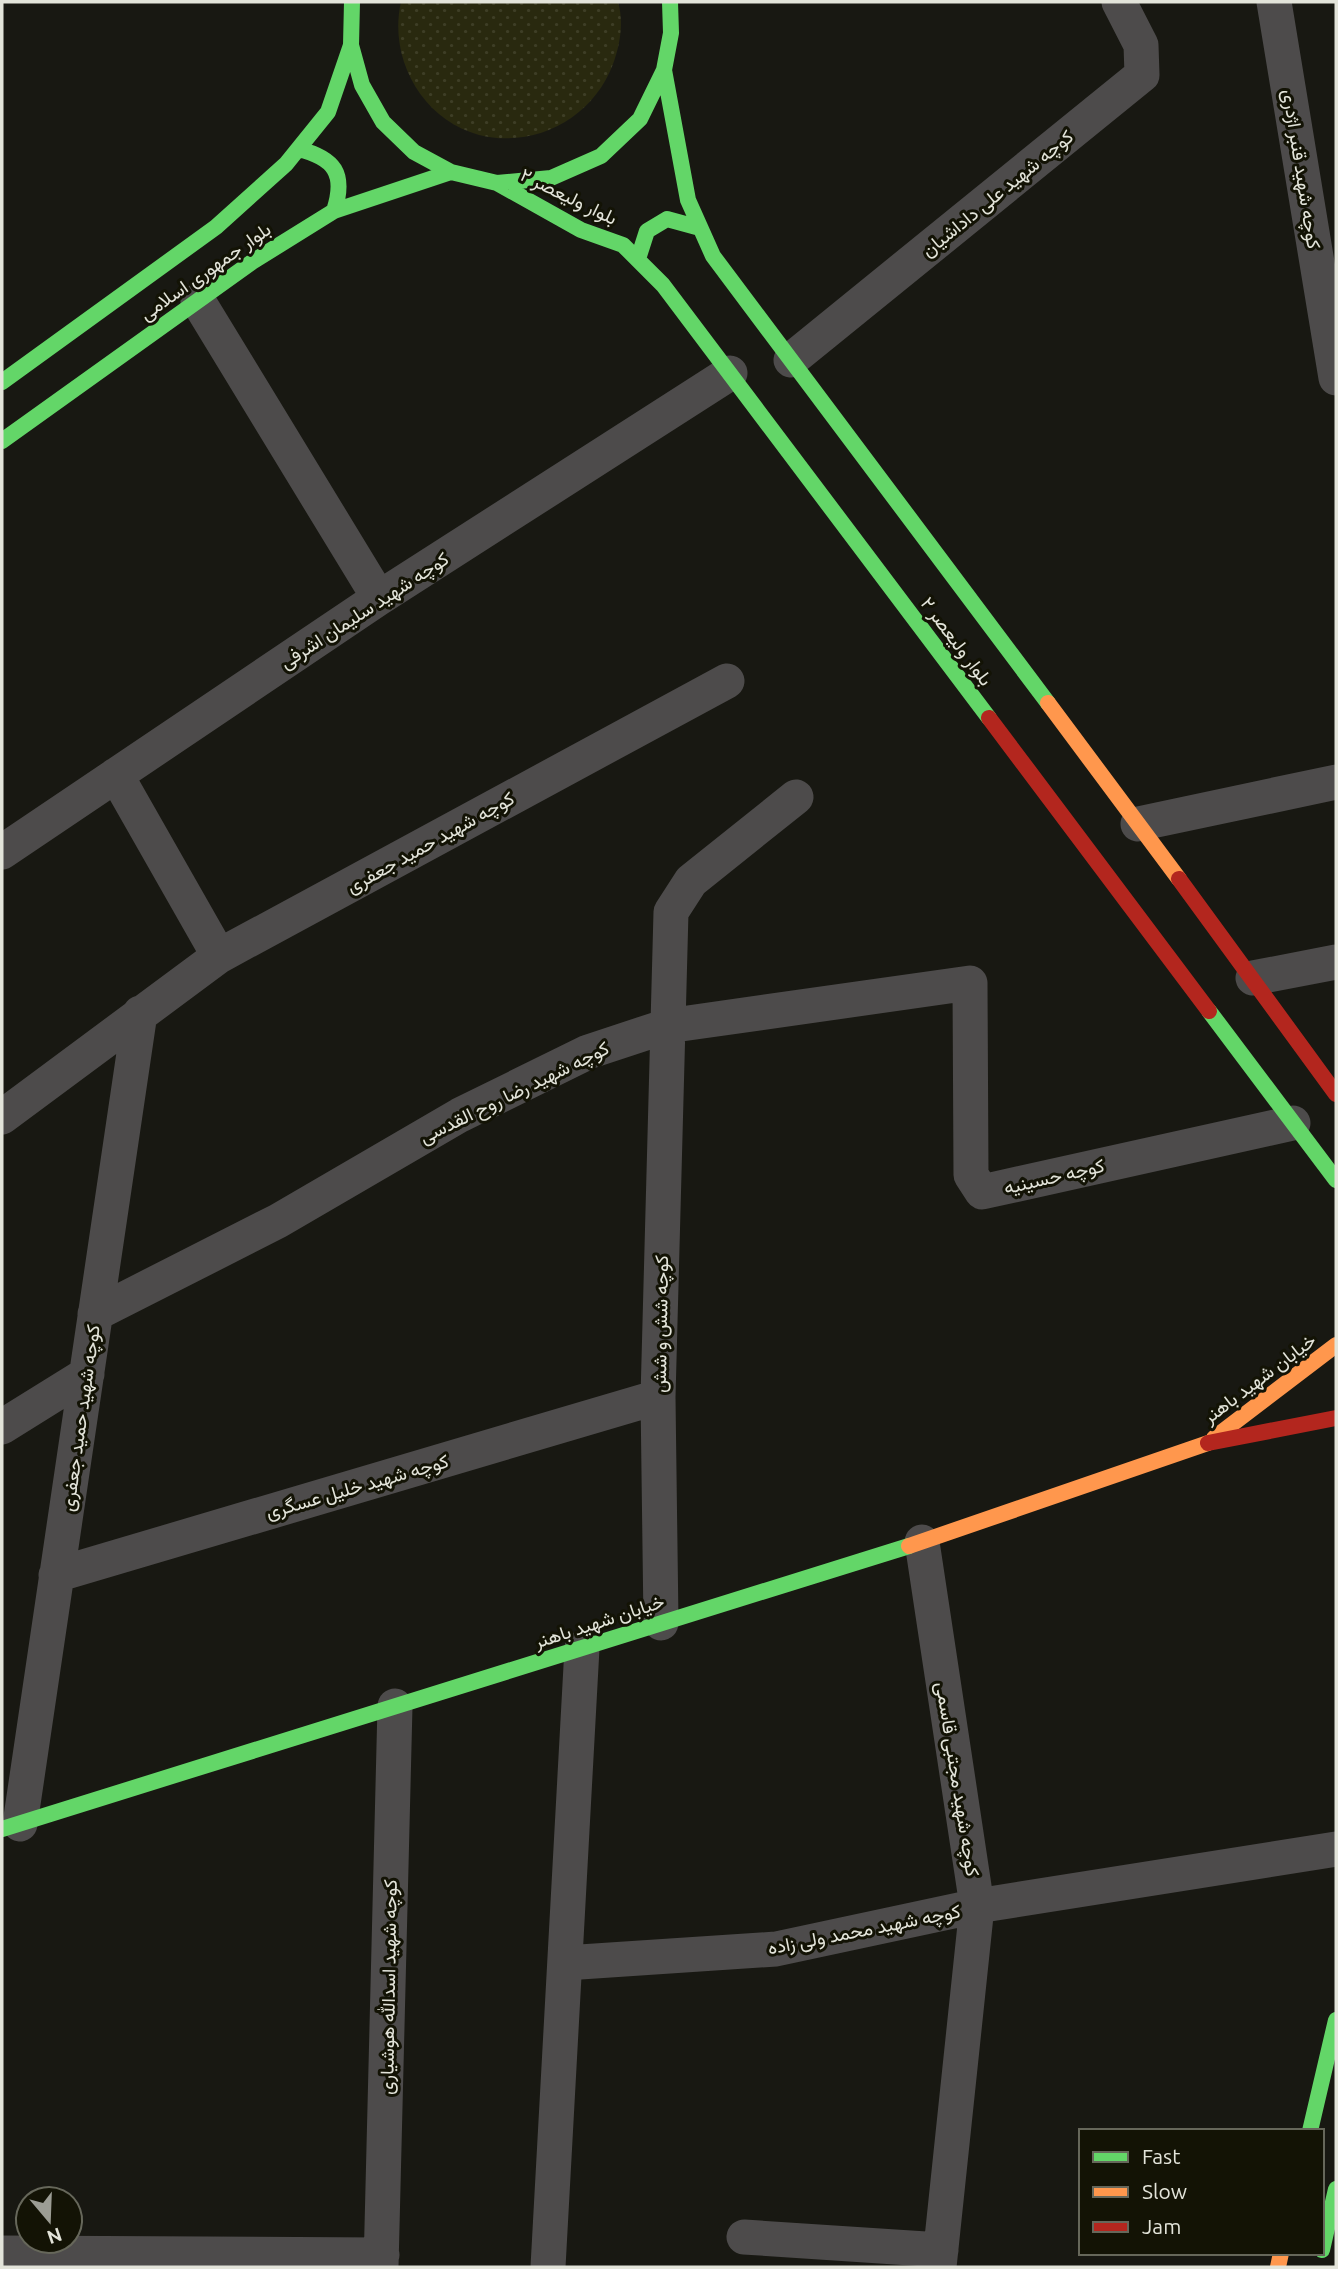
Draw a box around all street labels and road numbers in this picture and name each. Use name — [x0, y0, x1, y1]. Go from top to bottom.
street label: کوچه شهید قنبر اژدری — [1276, 88, 1325, 251]
street label: کوچه شهید علی داداشیان — [917, 125, 1079, 263]
street label: بلوار ولیعصر ۲ — [517, 163, 621, 230]
street label: بلوار جمهوری اسلامی — [135, 218, 275, 325]
street label: کوچه شهید سلیمان اشرفی — [275, 547, 454, 675]
street label: بلوار ولیعصر ۲ — [916, 592, 997, 690]
street label: کوچه شهید حمید جعفری — [342, 787, 519, 900]
street label: کوچه شهید رضا روح القدسی — [416, 1036, 614, 1150]
street label: کوچه حسینیه — [1002, 1154, 1107, 1201]
street label: کوچه شش و شش — [648, 1255, 675, 1393]
street label: کوچه شهید حمید جعفری — [56, 1323, 107, 1513]
street label: خیابان شهید باهنر — [1197, 1328, 1320, 1429]
street label: کوچه شهید خلیل عسگری — [263, 1449, 452, 1526]
street label: خیابان شهید باهنر — [530, 1590, 667, 1654]
street label: کوچه شهید مجتبی قاسمی — [929, 1680, 984, 1878]
street label: کوچه شهید اسدالله هوشیاری — [375, 1879, 404, 2095]
street label: کوچه شهید محمد ولی زاده — [766, 1899, 963, 1961]

